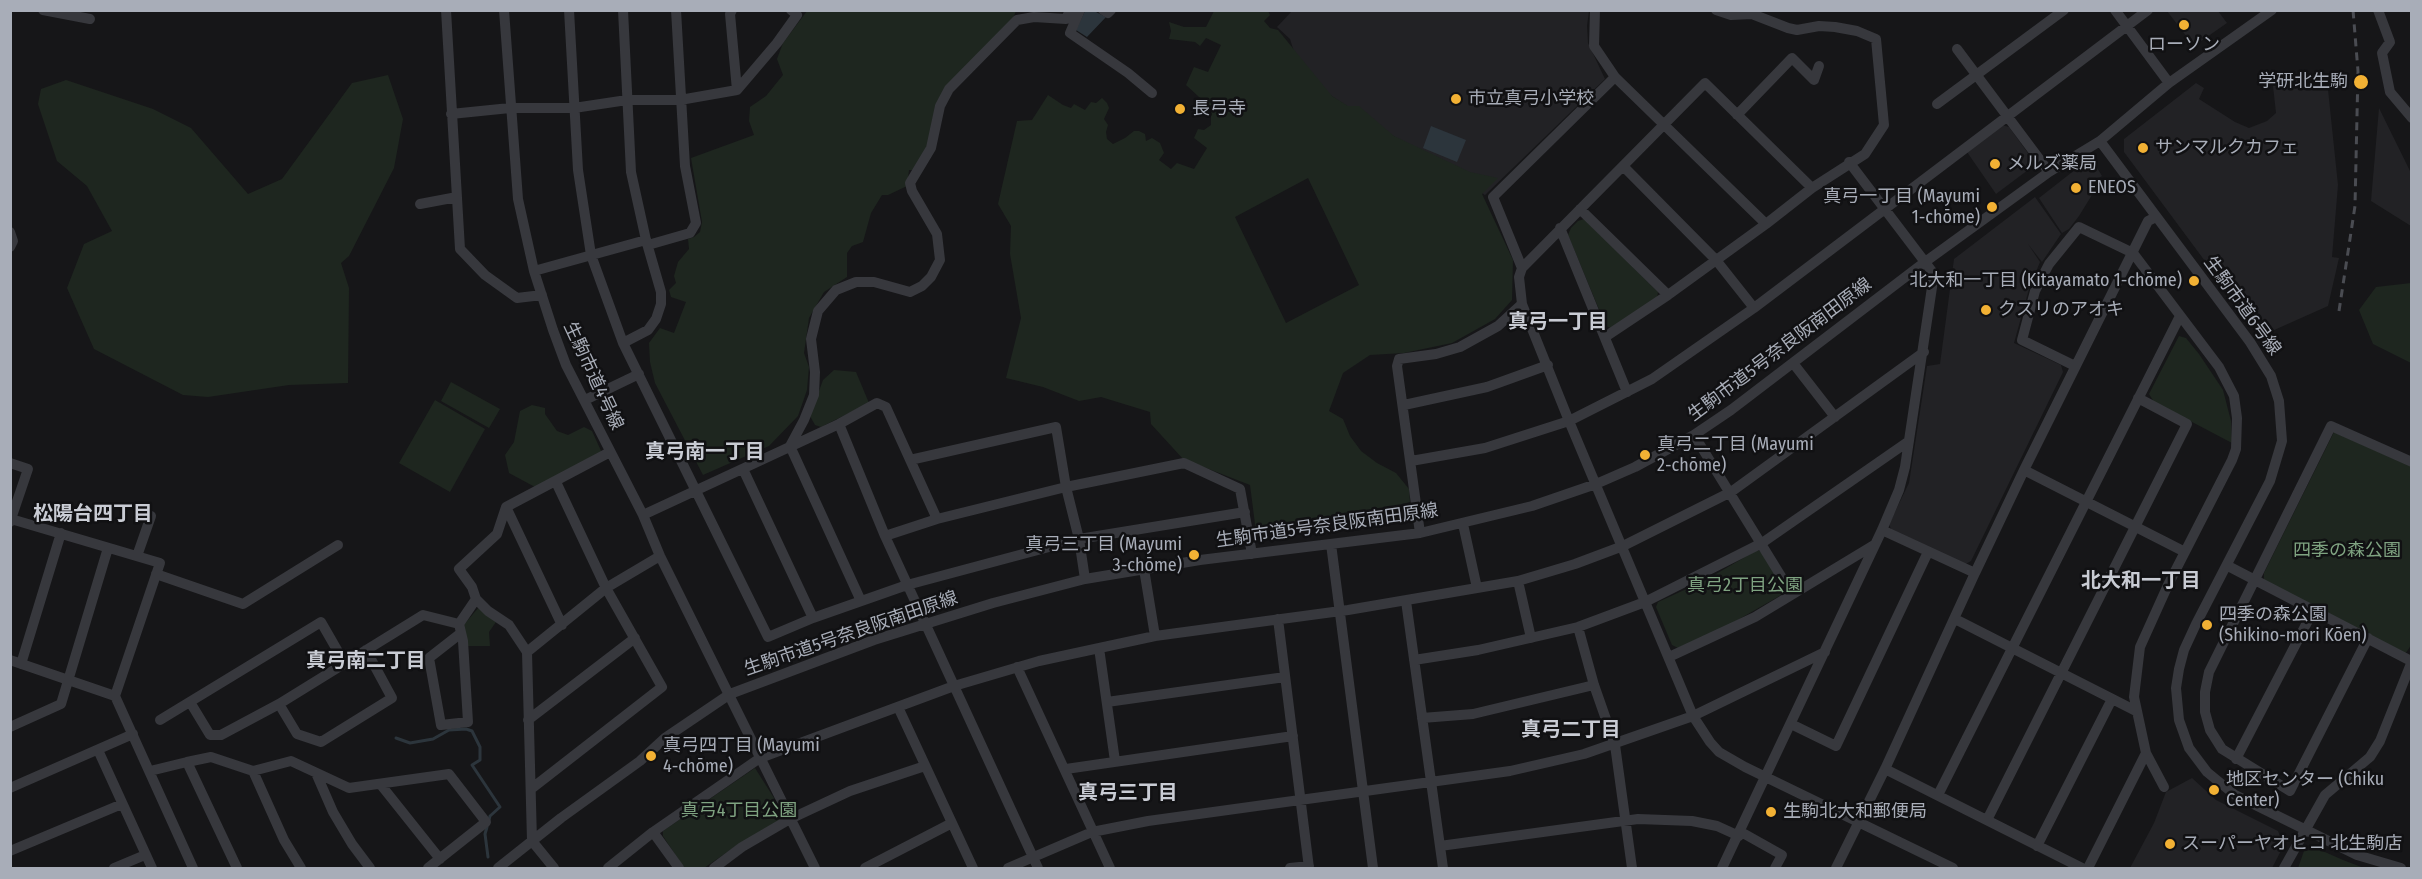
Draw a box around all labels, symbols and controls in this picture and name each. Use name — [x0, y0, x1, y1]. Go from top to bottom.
marker: ローソン — [2177, 18, 2191, 32]
place label: ローソン — [2148, 34, 2220, 56]
place label: 学研北生駒 — [2258, 71, 2348, 93]
marker: 学研北生駒 — [2352, 73, 2370, 91]
place label: 市立真弓小学校 — [1468, 88, 1594, 110]
marker: 市立真弓小学校 — [1449, 92, 1463, 106]
place label: 長弓寺 — [1192, 98, 1246, 120]
marker: 長弓寺 — [1173, 102, 1187, 116]
place label: サンマルクカフェ — [2155, 137, 2299, 159]
marker: サンマルクカフェ — [2136, 141, 2150, 155]
place label: メルズ薬局 — [2007, 153, 2097, 175]
marker: メルズ薬局 — [1988, 157, 2002, 171]
place label: ENEOS — [2088, 177, 2136, 199]
marker: ENEOS — [2069, 181, 2083, 195]
place label: 真弓一丁目 (Mayumi 1-chōme) — [1823, 186, 1980, 228]
marker: 真弓一丁目 (Mayumi 1-chōme) — [1985, 200, 1999, 214]
street label: 生駒市道6号線 — [2199, 252, 2285, 360]
place label: 北大和一丁目 (Kitayamato 1-chōme) — [1909, 270, 2182, 292]
street label: 生駒市道5号奈良阪南田原線 — [1684, 274, 1876, 426]
marker: 北大和一丁目 (Kitayamato 1-chōme) — [2187, 274, 2201, 288]
place label: クスリのアオキ — [1998, 299, 2124, 321]
marker: クスリのアオキ — [1979, 303, 1993, 317]
district label: 真弓一丁目 — [1508, 310, 1608, 334]
street label: 生駒市道4号線 — [559, 319, 627, 433]
place label: 真弓二丁目 (Mayumi 2-chōme) — [1657, 434, 1814, 476]
district label: 真弓南一丁目 — [645, 440, 765, 464]
marker: 真弓二丁目 (Mayumi 2-chōme) — [1638, 448, 1652, 462]
street label: 生駒市道5号奈良阪南田原線 — [1214, 500, 1440, 552]
district label: 松陽台四丁目 — [33, 502, 153, 526]
place label: 真弓三丁目 (Mayumi 3-chōme) — [1025, 534, 1182, 576]
park label: 四季の森公園 — [2293, 540, 2401, 562]
marker: 真弓三丁目 (Mayumi 3-chōme) — [1187, 548, 1201, 562]
district label: 北大和一丁目 — [2081, 569, 2201, 593]
park label: 真弓2丁目公園 — [1687, 575, 1803, 597]
street label: 生駒市道5号奈良阪南田原線 — [741, 587, 961, 681]
place label: 四季の森公園 (Shikino-mori Kōen) — [2219, 604, 2367, 646]
marker: 四季の森公園 (Shikino-mori Kōen) — [2200, 618, 2214, 632]
district label: 真弓南二丁目 — [306, 649, 426, 673]
district label: 真弓二丁目 — [1521, 718, 1621, 742]
place label: 真弓四丁目 (Mayumi 4-chōme) — [663, 735, 820, 777]
marker: 真弓四丁目 (Mayumi 4-chōme) — [644, 749, 658, 763]
place label: 地区センター (Chiku Center) — [2226, 769, 2384, 812]
district label: 真弓三丁目 — [1078, 781, 1178, 805]
marker: 地区センター (Chiku Center) — [2207, 783, 2221, 797]
park label: 真弓4丁目公園 — [681, 800, 797, 822]
place label: 生駒北大和郵便局 — [1783, 801, 1927, 823]
marker: 生駒北大和郵便局 — [1764, 805, 1778, 819]
place label: スーパーヤオヒコ 北生駒店 — [2182, 833, 2402, 855]
marker: スーパーヤオヒコ 北生駒店 — [2163, 837, 2177, 851]

